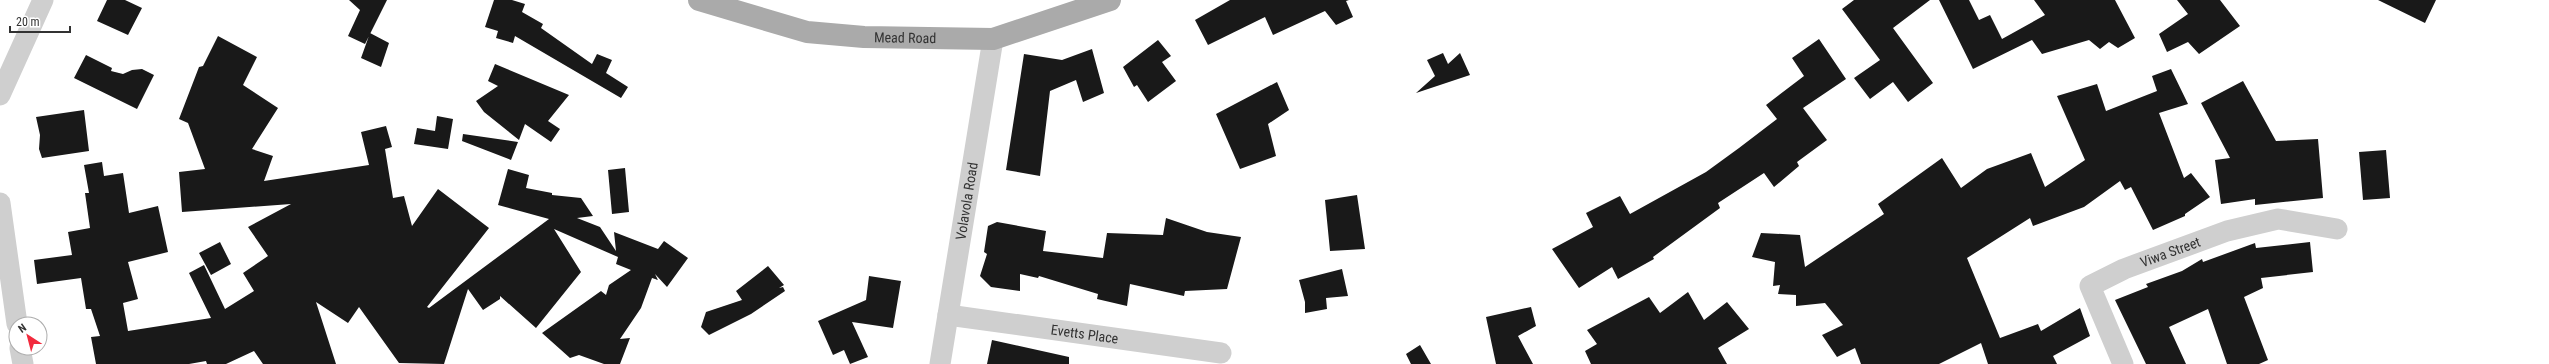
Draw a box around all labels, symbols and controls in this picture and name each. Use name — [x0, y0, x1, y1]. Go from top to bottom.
scale bar — [10, 8, 70, 34]
text: 20 m — [16, 15, 40, 29]
street label: Mead Road — [874, 29, 936, 46]
street label: Volavola Road — [952, 161, 981, 241]
street label: Viwa Street — [2138, 234, 2203, 270]
north arrow — [8, 316, 48, 356]
text: N — [16, 321, 29, 336]
street label: Evetts Place — [1050, 321, 1120, 347]

